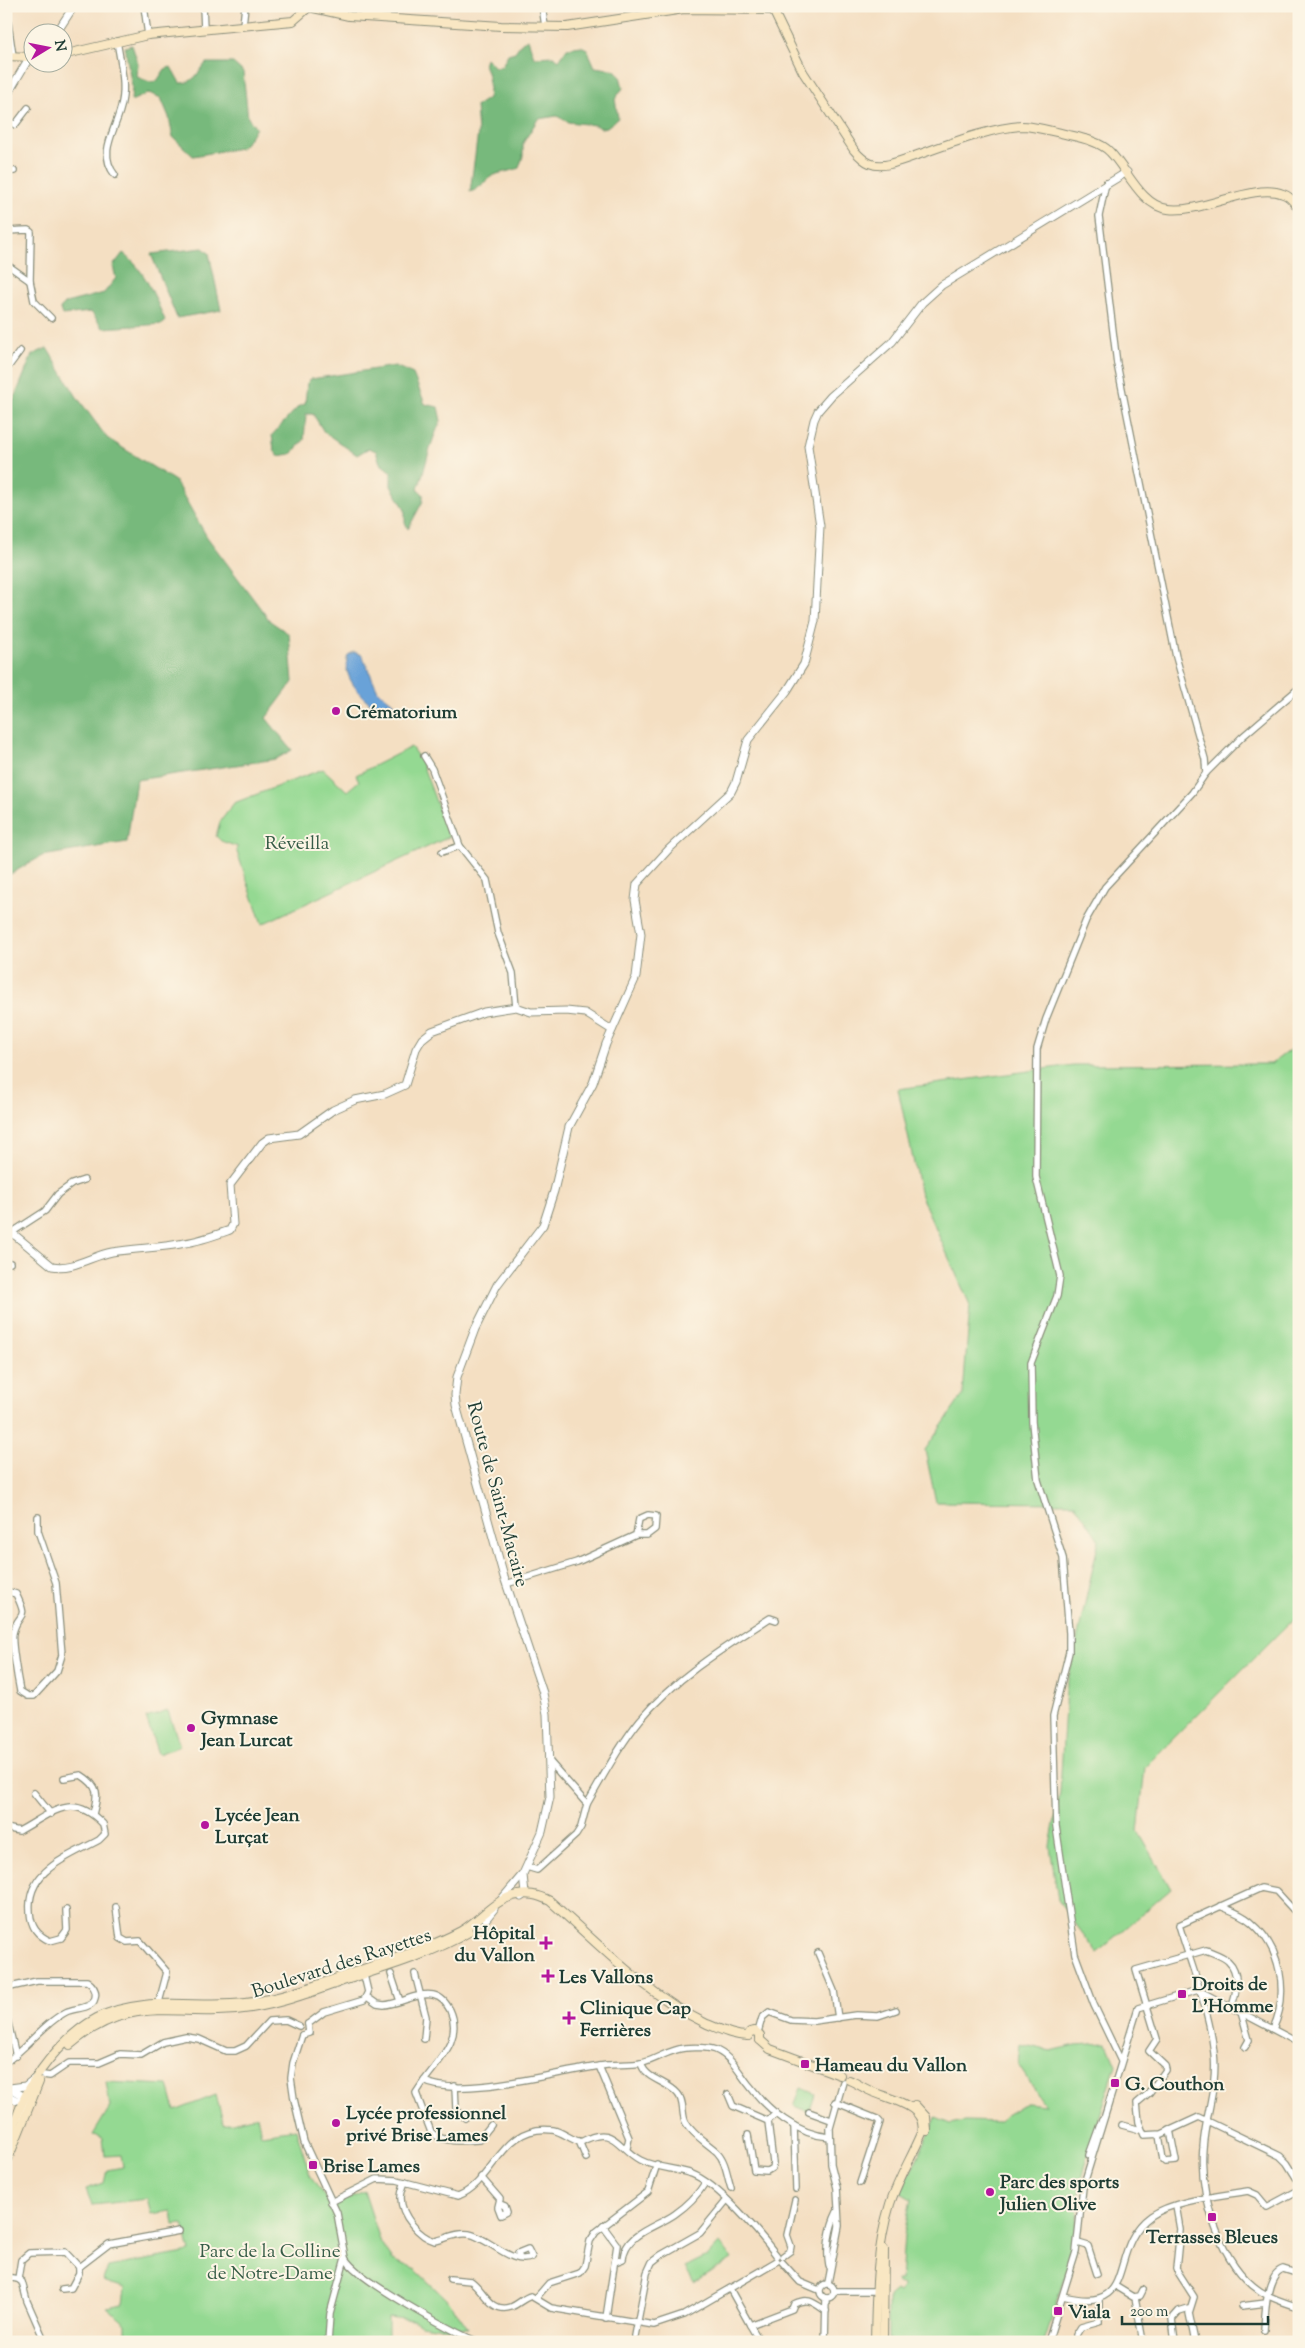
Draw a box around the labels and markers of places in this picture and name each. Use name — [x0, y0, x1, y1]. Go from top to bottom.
place label: Crématorium — [346, 700, 458, 727]
marker: Crématorium — [330, 705, 342, 717]
place label: Gymnase Jean Lurcat — [199, 1706, 293, 1755]
marker: Gymnase Jean Lurcat — [185, 1722, 197, 1734]
place label: Lycée Jean Lurçat — [215, 1803, 300, 1852]
marker: Lycée Jean Lurçat — [199, 1819, 211, 1831]
place label: Hôpital du Vallon — [454, 1921, 536, 1970]
marker: Hôpital du Vallon — [539, 1936, 553, 1950]
place label: Les Vallons — [559, 1965, 654, 1992]
marker: Les Vallons — [541, 1969, 555, 1983]
place label: Droits de L’Homme — [1192, 1972, 1274, 2021]
marker: Droits de L’Homme — [1176, 1988, 1188, 2000]
place label: Clinique Cap Ferrières — [580, 1996, 691, 2045]
marker: Clinique Cap Ferrières — [562, 2011, 576, 2025]
place label: Hameau du Vallon — [815, 2053, 968, 2080]
marker: Hameau du Vallon — [799, 2058, 811, 2070]
place label: G. Couthon — [1125, 2072, 1225, 2099]
marker: G. Couthon — [1109, 2077, 1121, 2089]
place label: Lycée professionnel privé Brise Lames — [346, 2101, 507, 2150]
marker: Lycée professionnel privé Brise Lames — [330, 2117, 342, 2129]
place label: Brise Lames — [323, 2154, 420, 2181]
marker: Brise Lames — [307, 2159, 319, 2171]
place label: Parc des sports Julien Olive — [998, 2170, 1120, 2219]
marker: Parc des sports Julien Olive — [984, 2186, 996, 2198]
marker: Terrasses Bleues — [1206, 2211, 1218, 2223]
place label: Terrasses Bleues — [1146, 2225, 1279, 2252]
place label: Viala — [1068, 2300, 1111, 2327]
marker: Viala — [1052, 2305, 1064, 2317]

